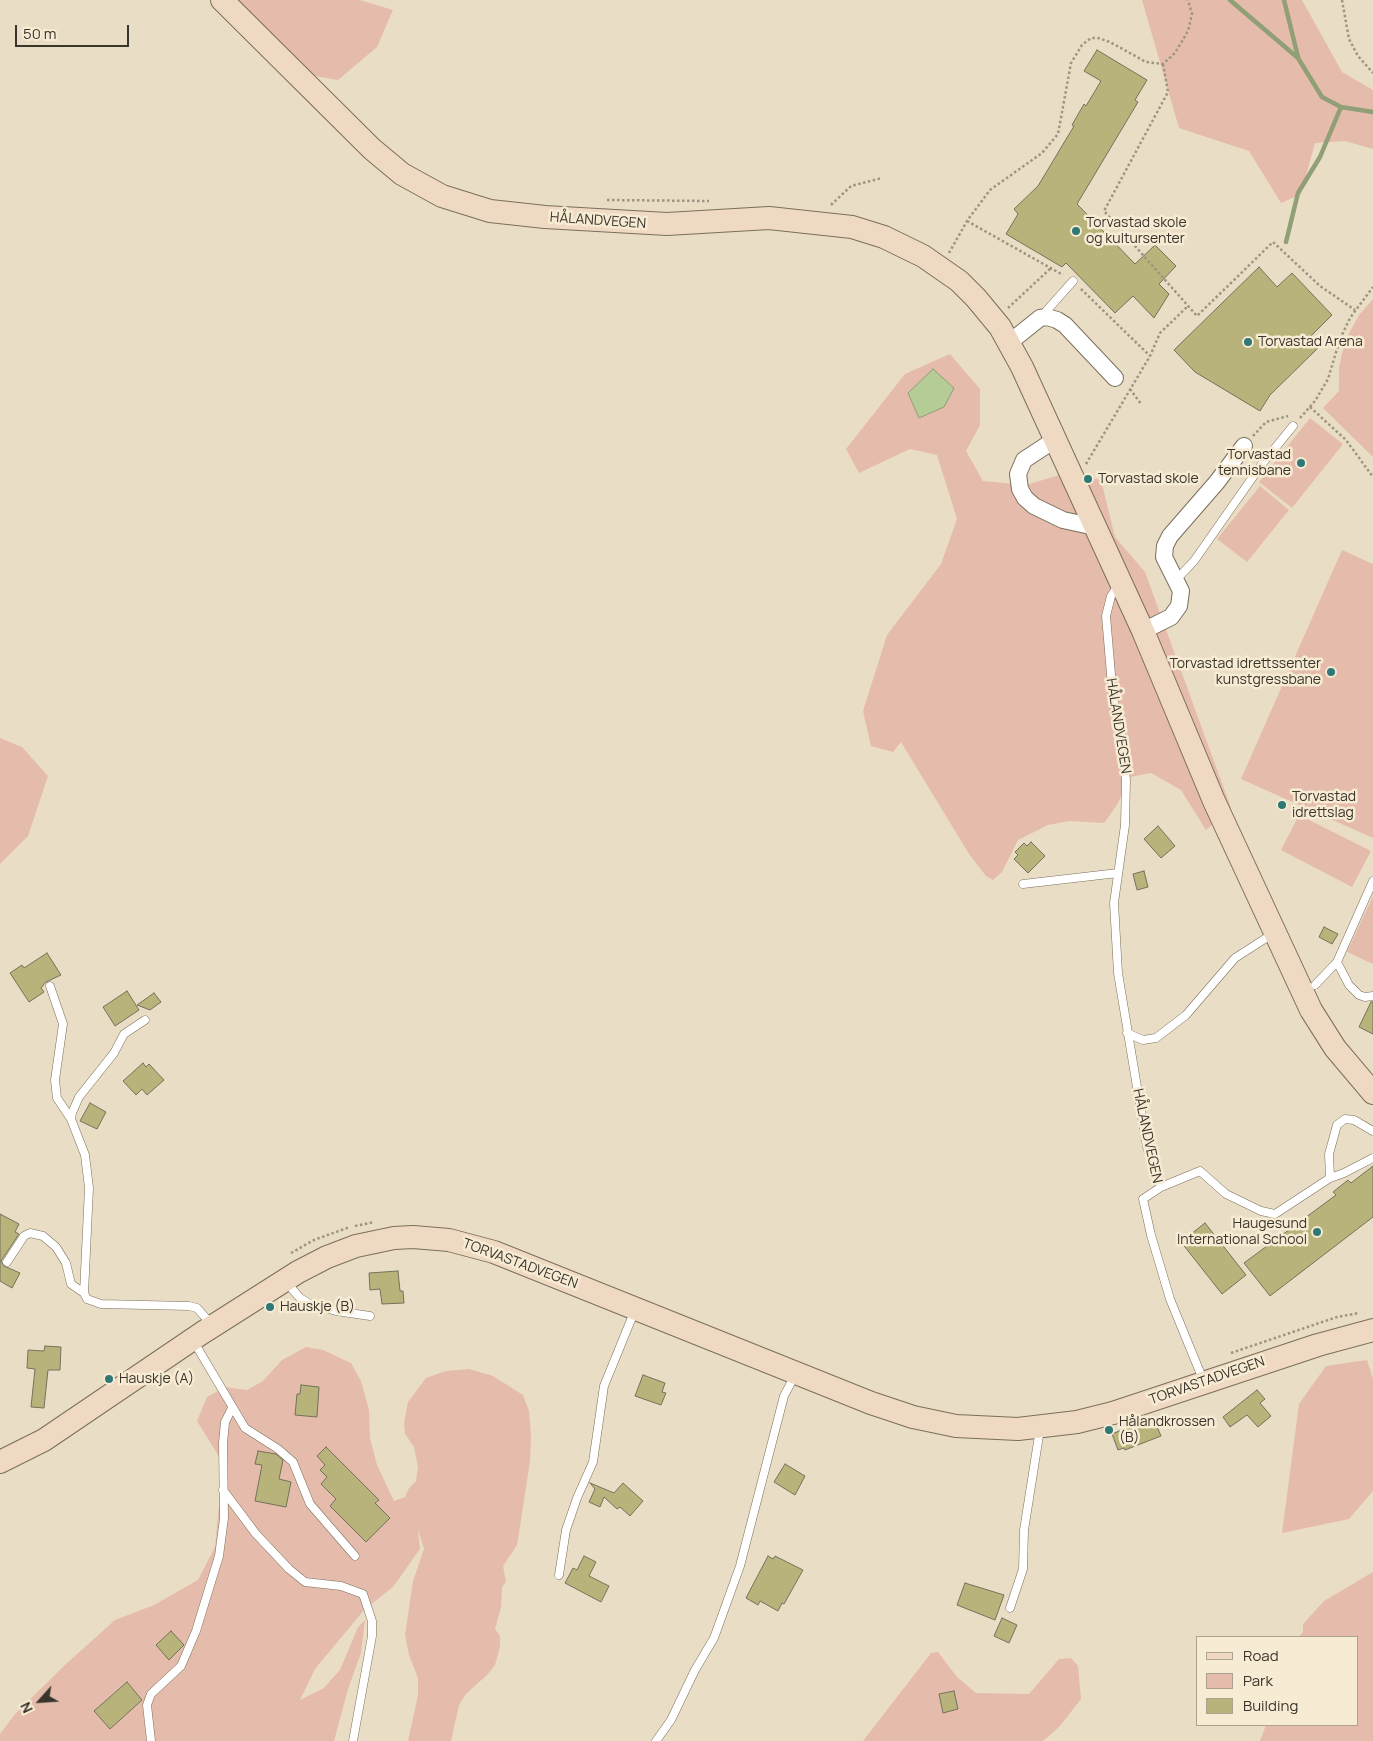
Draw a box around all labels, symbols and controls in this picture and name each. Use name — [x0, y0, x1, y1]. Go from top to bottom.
scale bar — [18, 15, 131, 47]
text: 50 m — [23, 23, 57, 44]
street label: HÅLANDVEGEN — [549, 209, 647, 233]
place label: Torvastad skole og kultursenter — [1086, 215, 1187, 248]
marker: Torvastad skole og kultursenter — [1070, 225, 1082, 237]
place label: Torvastad Arena — [1258, 334, 1363, 350]
marker: Torvastad Arena — [1242, 336, 1254, 348]
place label: Torvastad tennisbane — [1218, 447, 1291, 480]
marker: Torvastad tennisbane — [1295, 457, 1307, 469]
place label: Torvastad skole — [1098, 471, 1199, 487]
marker: Torvastad skole — [1082, 473, 1094, 485]
place label: Torvastad idrettssenter kunstgressbane — [1170, 656, 1321, 689]
marker: Torvastad idrettssenter kunstgressbane — [1325, 666, 1337, 678]
street label: HÅLANDVEGEN — [1102, 677, 1134, 775]
place label: Torvastad idrettslag — [1292, 789, 1356, 822]
marker: Torvastad idrettslag — [1276, 799, 1288, 811]
street label: HÅLANDVEGEN — [1129, 1087, 1165, 1185]
place label: Haugesund International School — [1177, 1216, 1307, 1248]
marker: Haugesund International School — [1311, 1226, 1323, 1238]
street label: TORVASTADVEGEN — [460, 1235, 580, 1293]
place label: Hauskje (B) — [280, 1299, 355, 1315]
marker: Hauskje (B) — [264, 1301, 276, 1313]
street label: TORVASTADVEGEN — [1147, 1353, 1267, 1409]
place label: Hauskje (A) — [119, 1371, 194, 1387]
marker: Hauskje (A) — [103, 1373, 115, 1385]
place label: Hålandkrossen (B) — [1119, 1414, 1215, 1446]
marker: Hålandkrossen (B) — [1103, 1424, 1115, 1436]
legend — [1196, 1636, 1358, 1726]
text: Road — [1243, 1645, 1279, 1666]
text: Park — [1243, 1670, 1273, 1691]
north arrow — [15, 1676, 65, 1726]
text: Building — [1243, 1695, 1298, 1716]
text: N — [15, 1699, 37, 1716]

